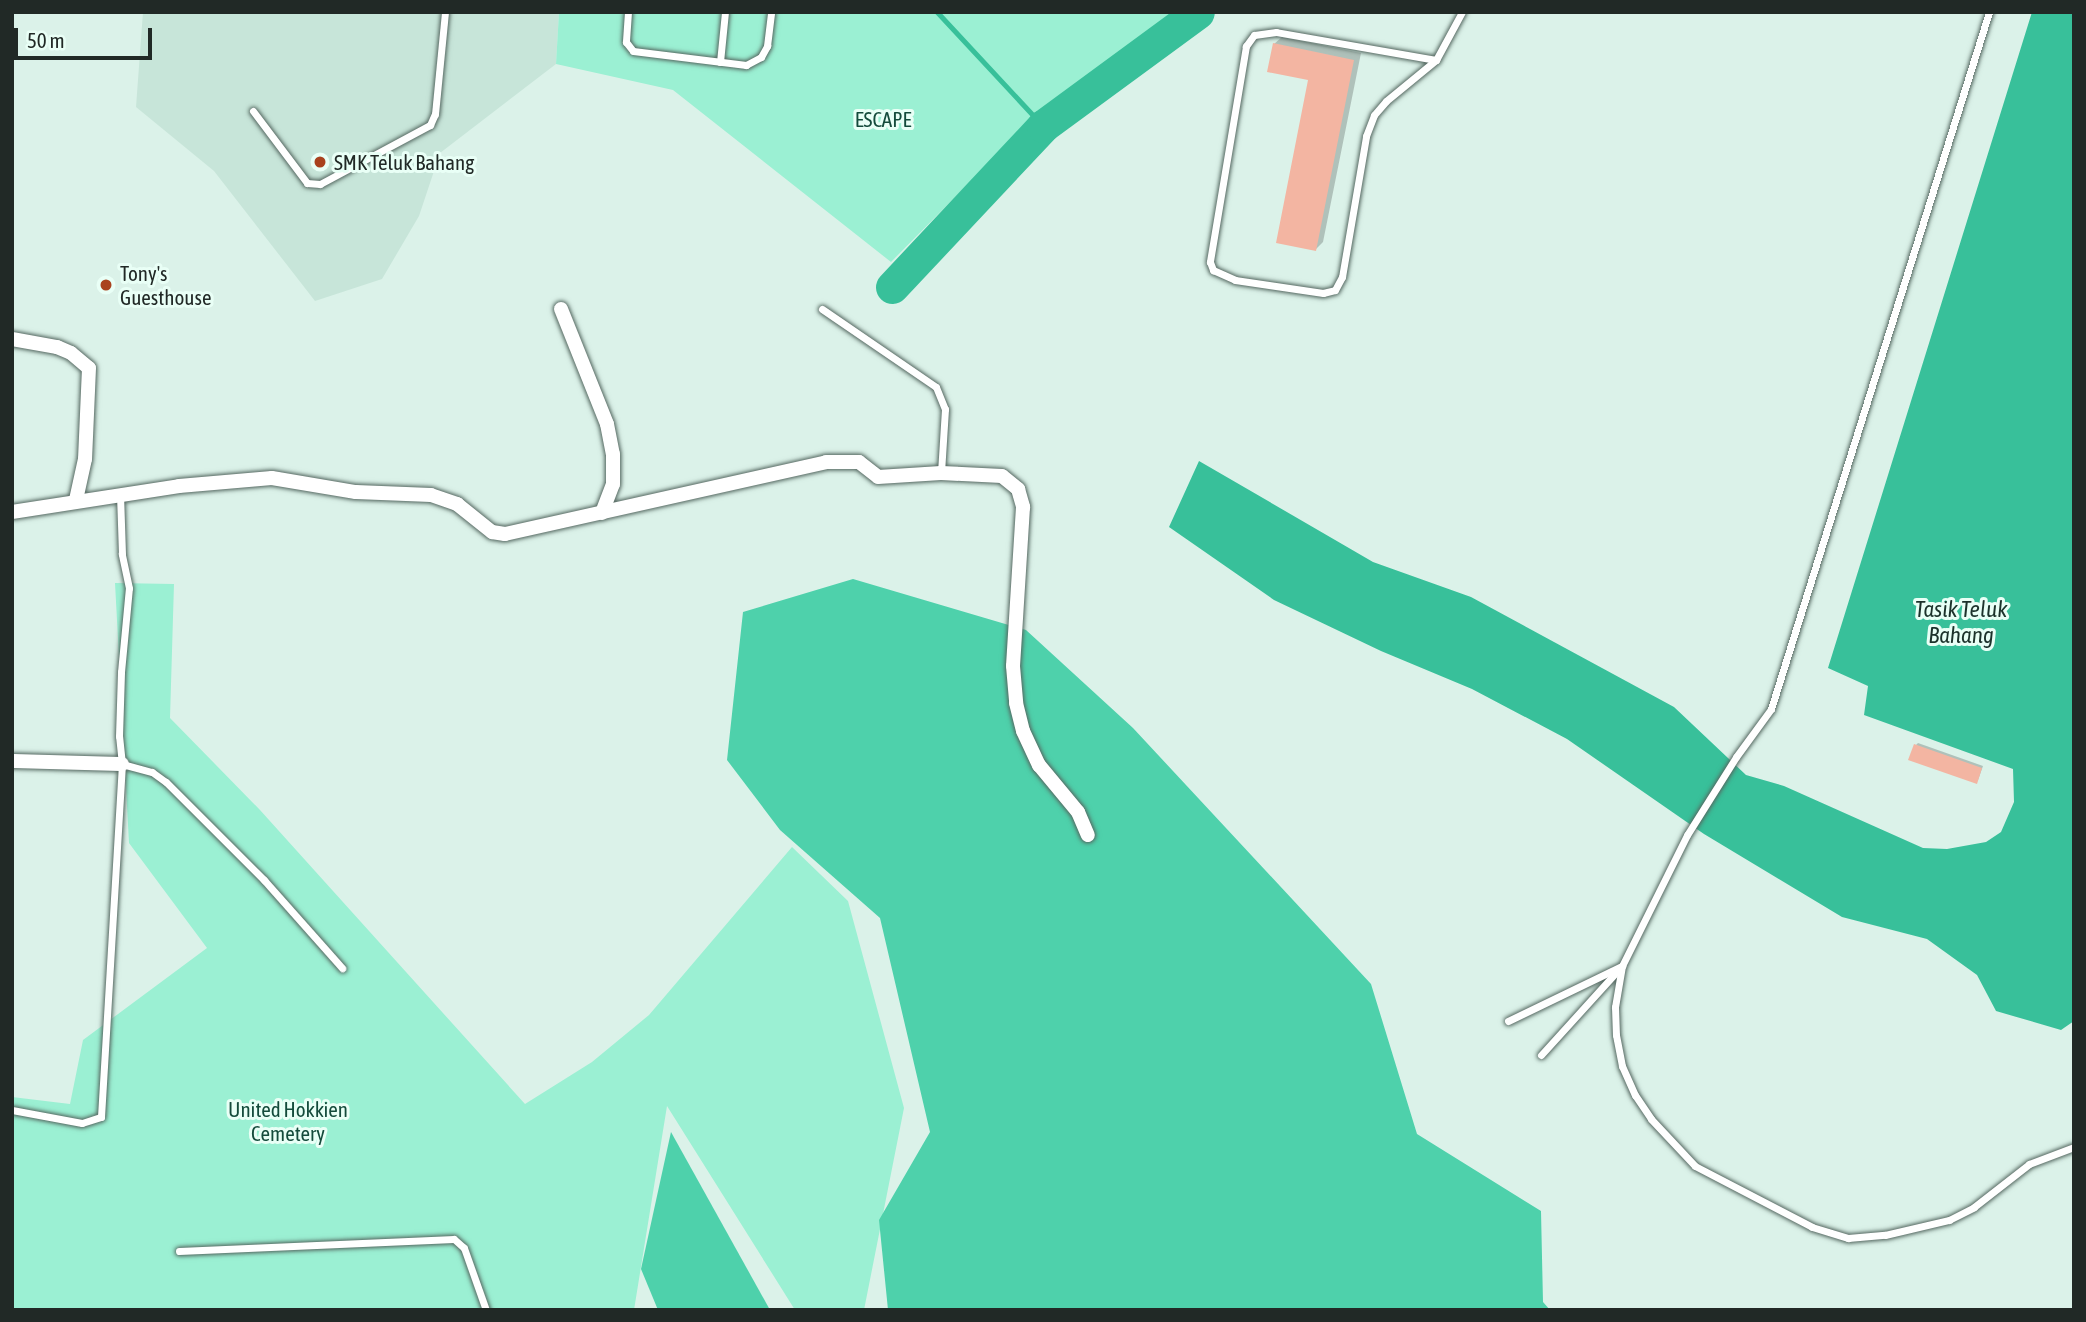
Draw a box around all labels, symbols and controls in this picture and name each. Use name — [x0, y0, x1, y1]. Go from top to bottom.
scale bar — [18, 14, 156, 58]
text: 50 m — [27, 28, 65, 52]
park label: ESCAPE — [855, 106, 911, 132]
place label: SMK Teluk Bahang — [334, 149, 474, 175]
marker: SMK Teluk Bahang — [312, 154, 328, 170]
place label: Tony's Guesthouse — [120, 260, 211, 310]
marker: Tony's Guesthouse — [98, 277, 114, 293]
water label: Tasik Teluk Bahang — [1915, 595, 2007, 649]
park label: United Hokkien Cemetery — [228, 1096, 348, 1146]

